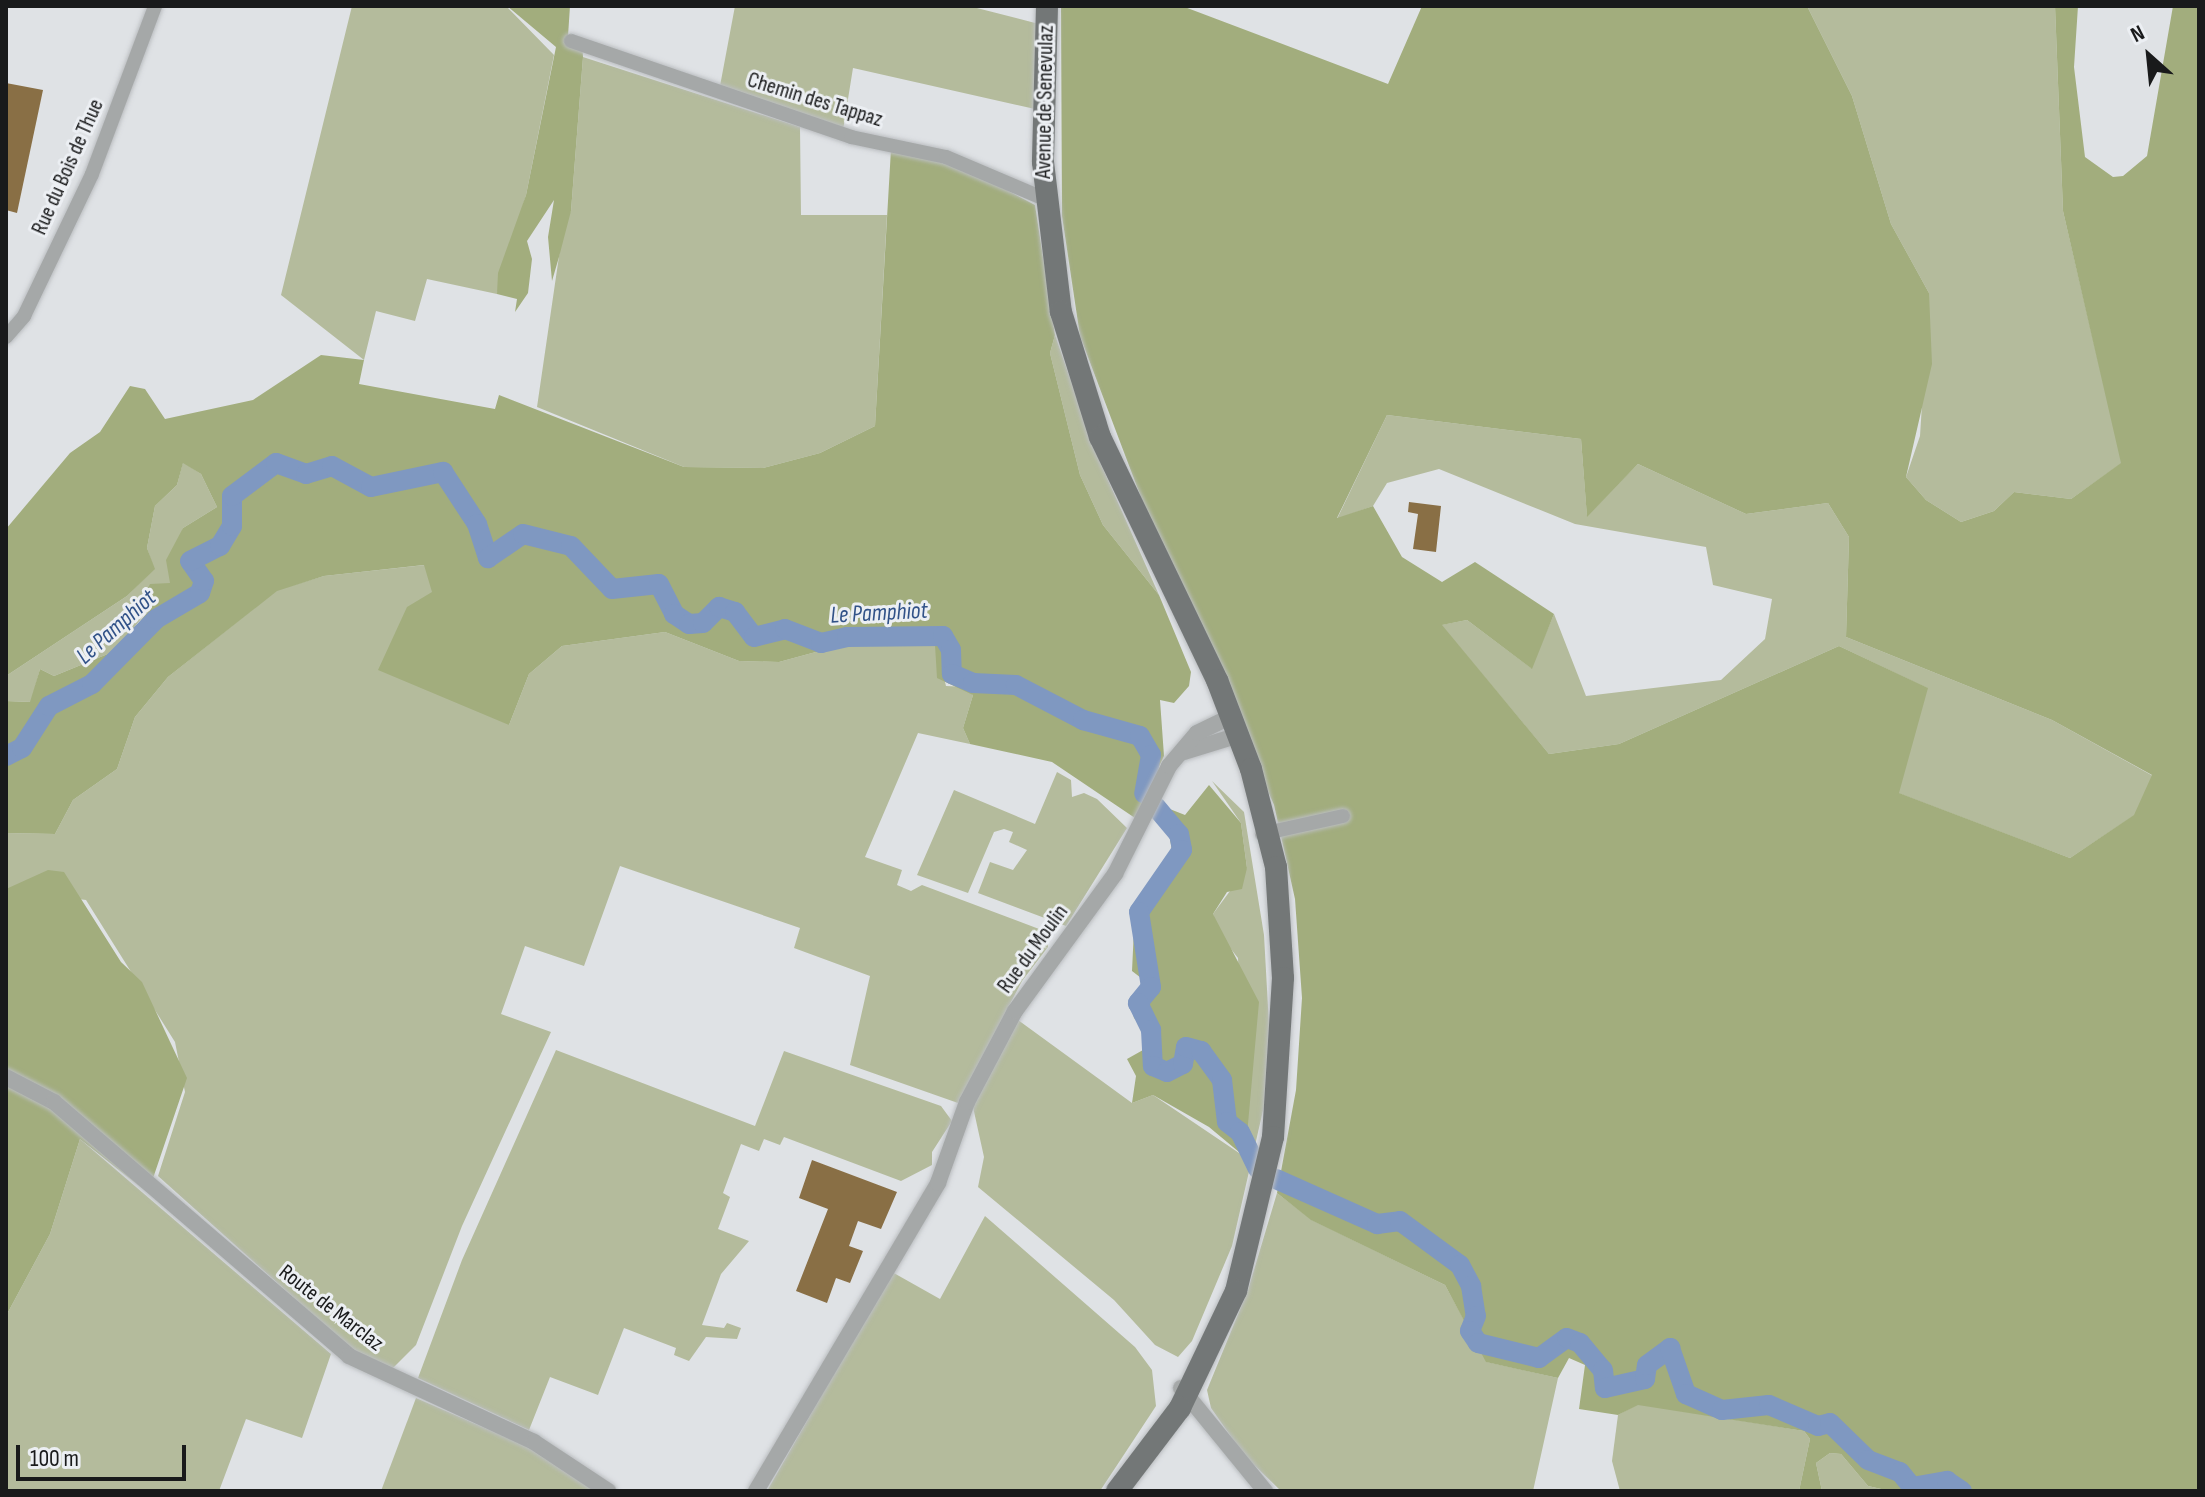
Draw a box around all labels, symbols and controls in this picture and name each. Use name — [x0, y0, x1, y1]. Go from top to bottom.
north arrow — [2109, 16, 2189, 96]
text: N — [2127, 19, 2149, 49]
street label: Avenue de Senevulaz — [1030, 25, 1060, 179]
street label: Chemin des Tappaz — [744, 67, 886, 133]
street label: Rue du Bois de Thue — [26, 95, 110, 239]
water label: Le Pamphiot — [70, 584, 162, 670]
water label: Le Pamphiot — [830, 596, 928, 630]
street label: Rue du Moulin — [992, 900, 1074, 998]
street label: Route de Marclaz — [273, 1259, 389, 1357]
scale bar — [20, 1429, 190, 1479]
text: 100 m — [30, 1444, 79, 1473]

